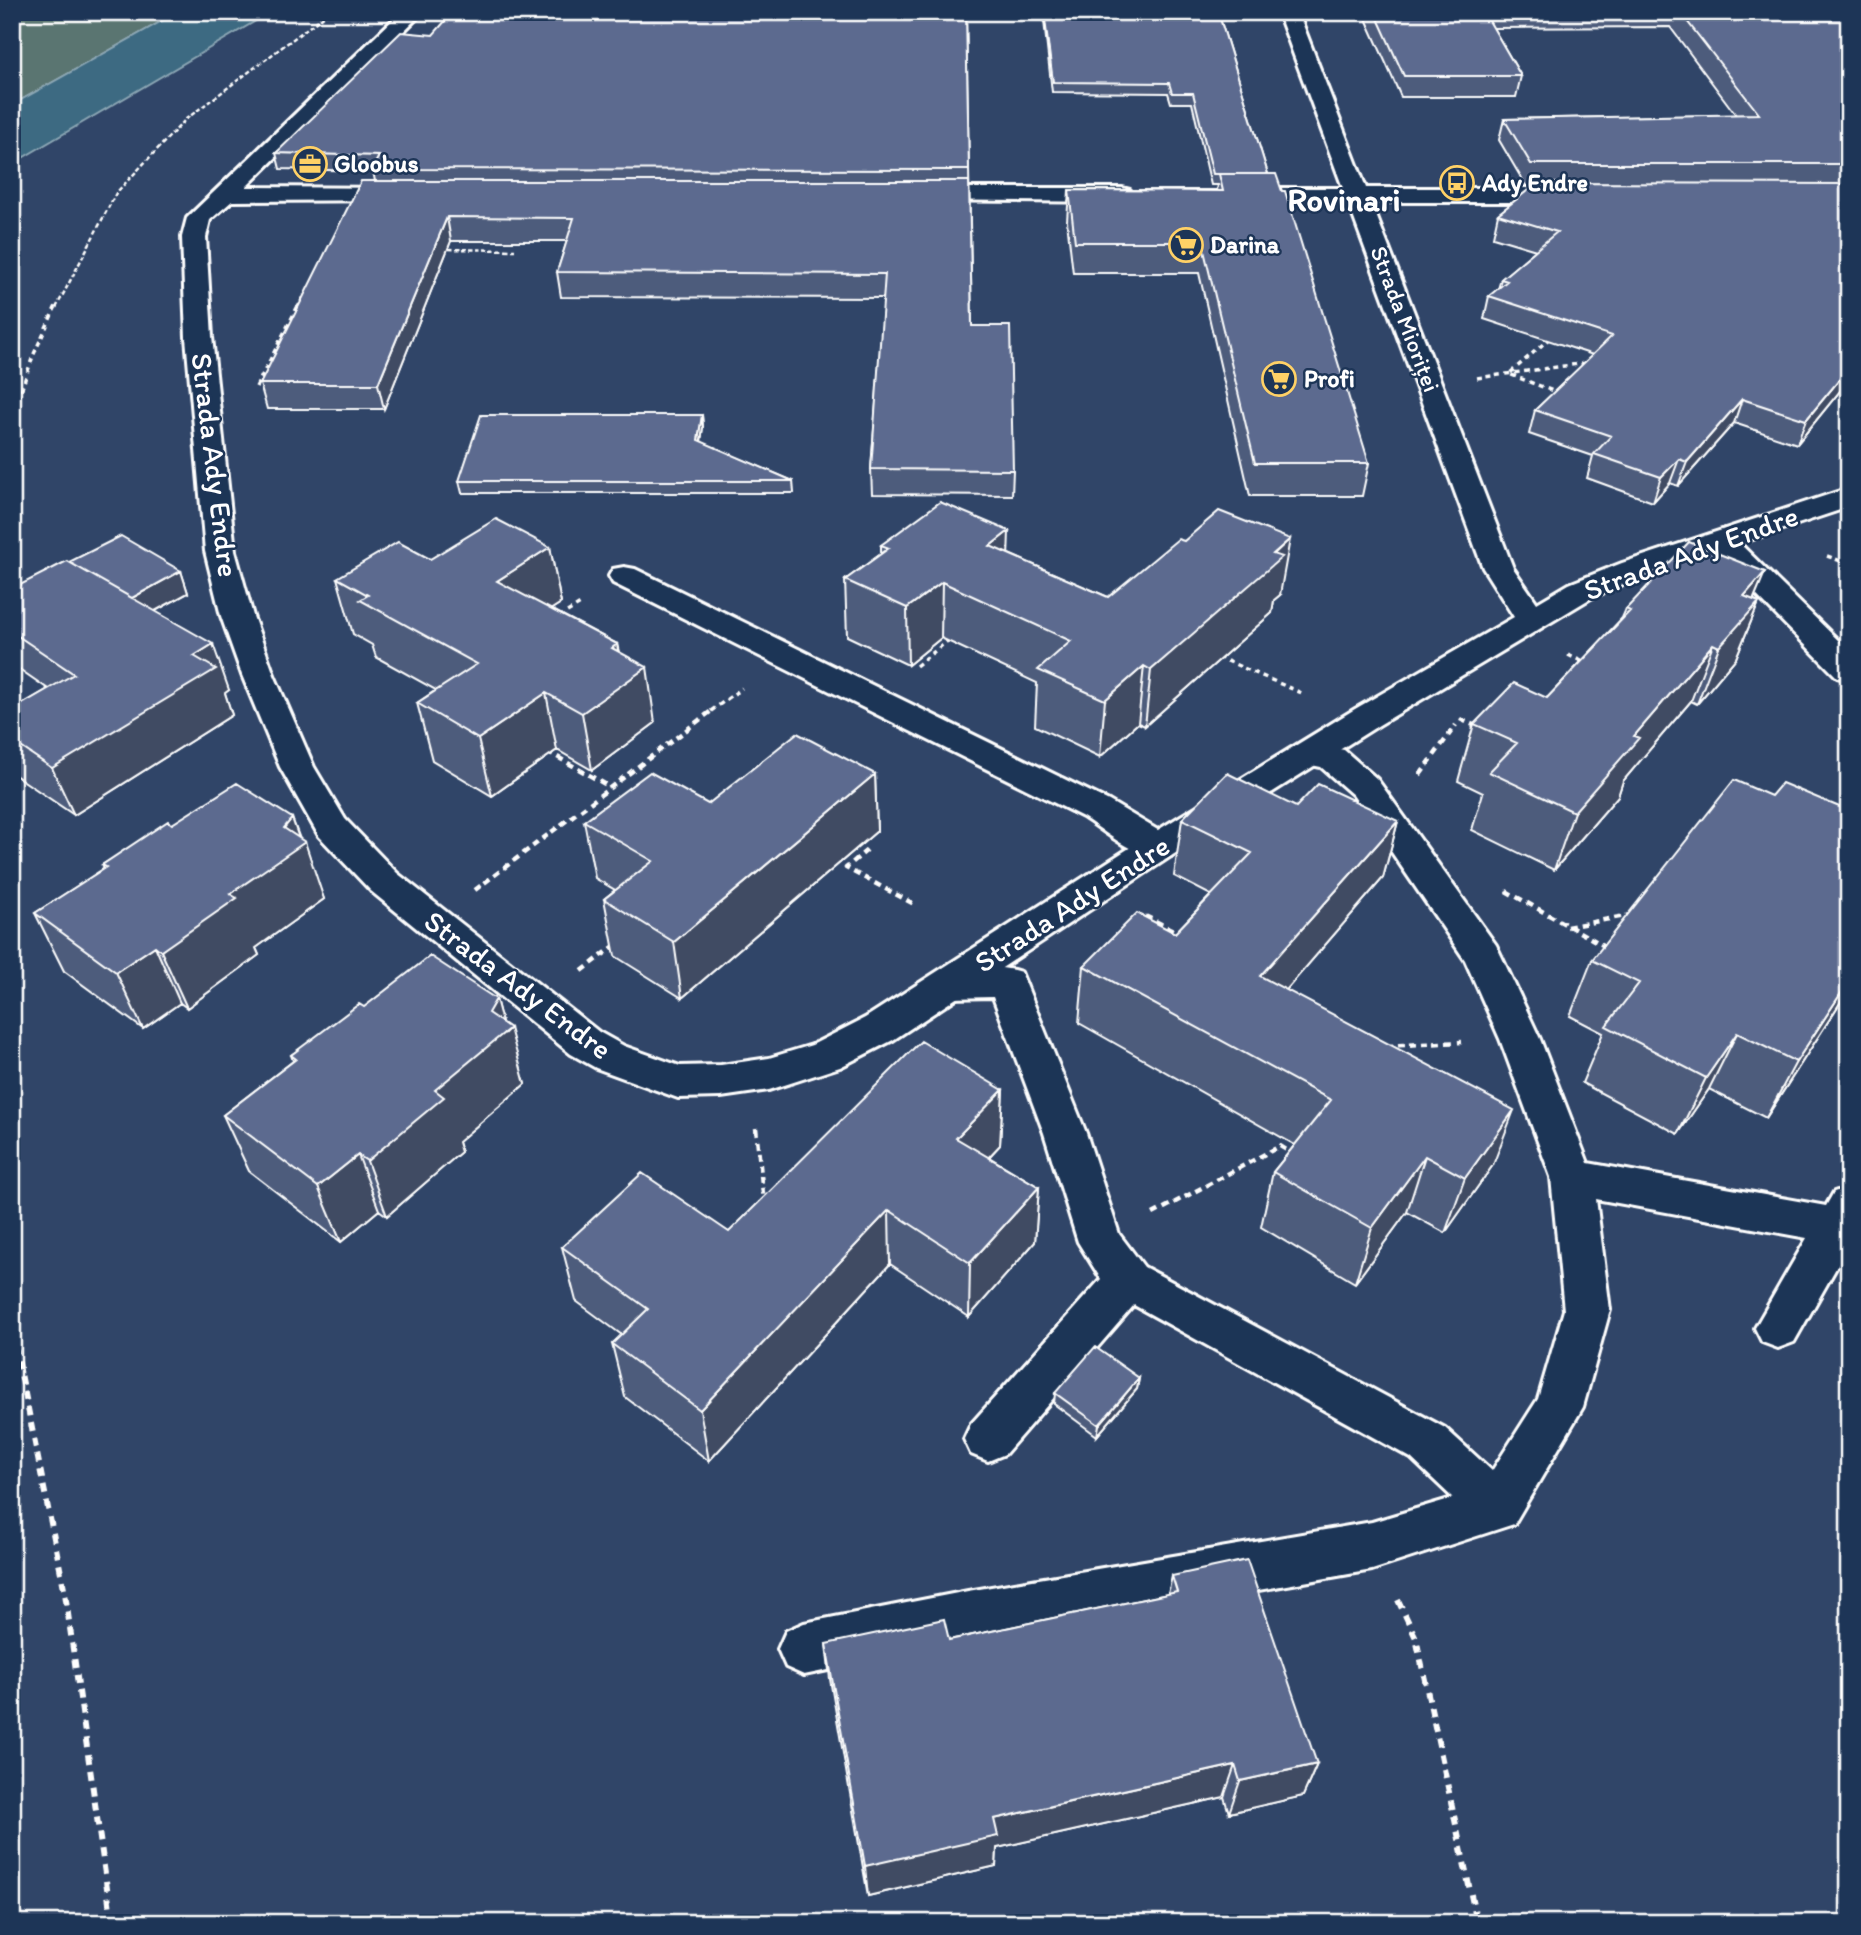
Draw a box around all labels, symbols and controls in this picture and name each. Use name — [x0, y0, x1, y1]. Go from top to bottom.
office icon: Gloobus — [291, 145, 329, 183]
place label: Gloobus — [334, 149, 419, 178]
bus stop icon: Ady Endre — [1438, 164, 1476, 202]
place label: Ady Endre — [1481, 168, 1588, 198]
district label: Rovinari — [1287, 181, 1401, 219]
supermarket icon: Darina — [1167, 226, 1205, 264]
place label: Darina — [1210, 230, 1280, 259]
street label: Strada Mioriței — [1364, 242, 1447, 396]
street label: Strada Ady Endre — [183, 351, 248, 579]
supermarket icon: Profi — [1260, 360, 1298, 398]
place label: Profi — [1304, 364, 1355, 393]
street label: Strada Ady Endre — [1579, 497, 1803, 608]
street label: Strada Ady Endre — [967, 827, 1176, 980]
street label: Strada Ady Endre — [417, 902, 619, 1067]

